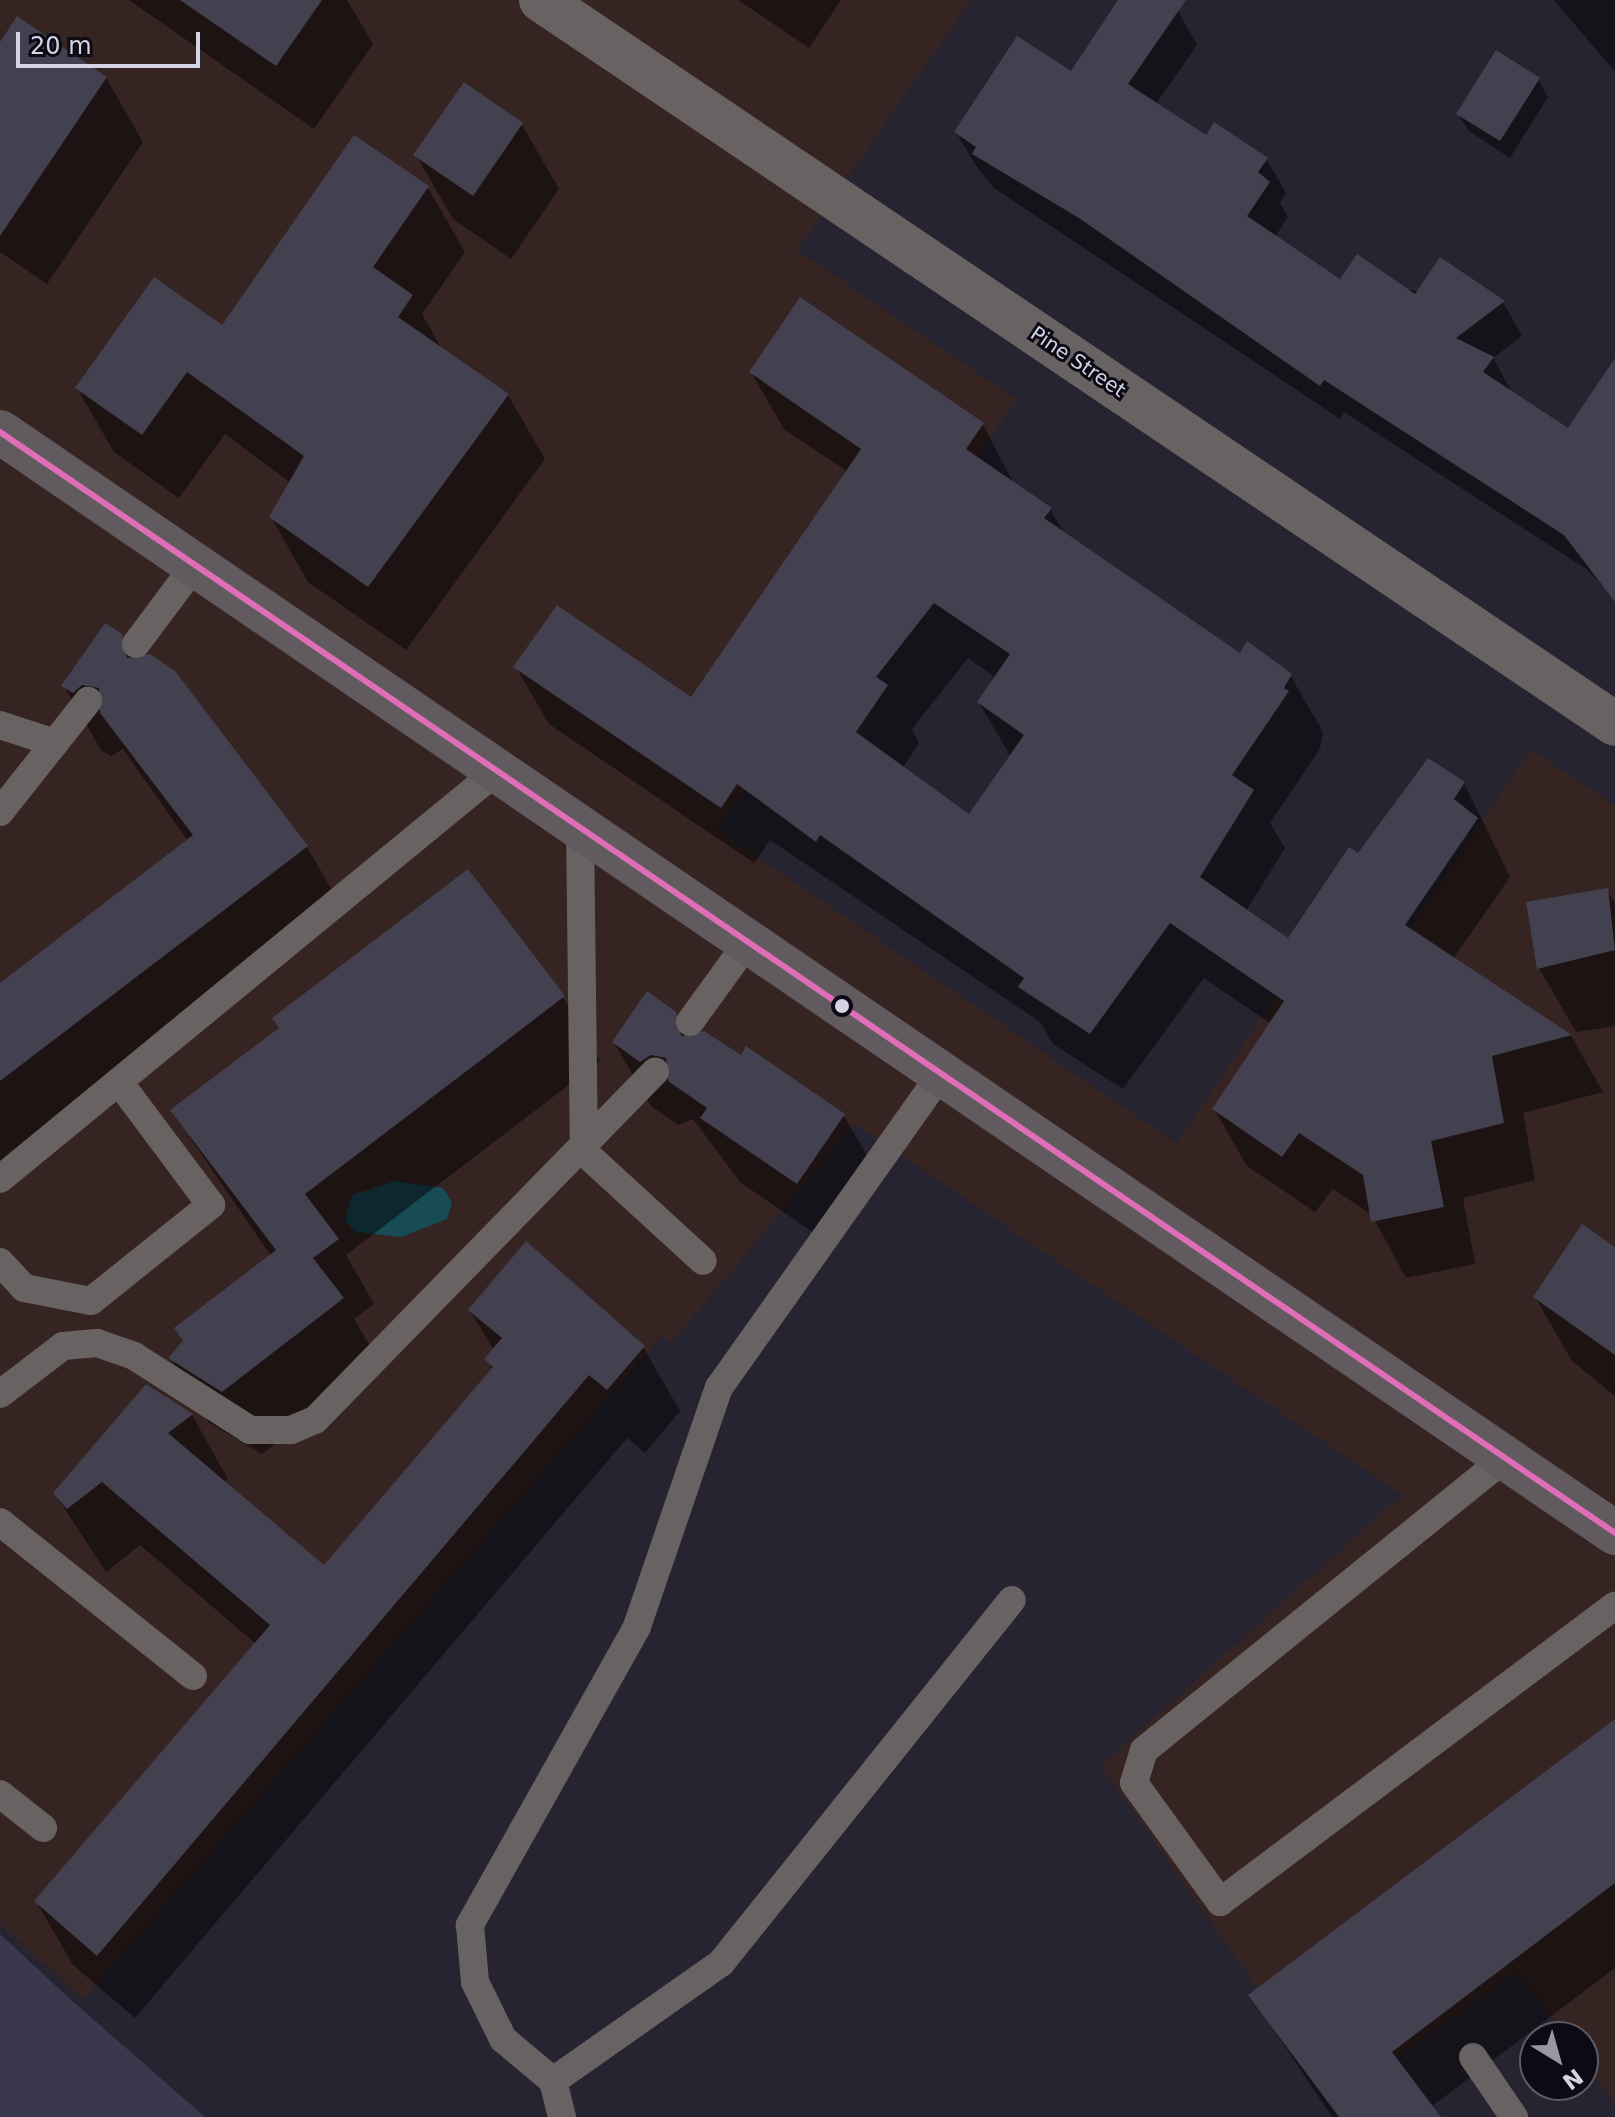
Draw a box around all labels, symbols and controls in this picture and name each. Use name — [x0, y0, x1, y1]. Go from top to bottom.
scale bar — [20, 16, 204, 66]
text: 20 m — [30, 32, 92, 60]
street label: Pine Street — [1026, 321, 1130, 403]
unlabelled marker — [834, 998, 850, 1014]
north arrow — [1519, 2021, 1599, 2101]
text: N — [1558, 2063, 1587, 2094]

